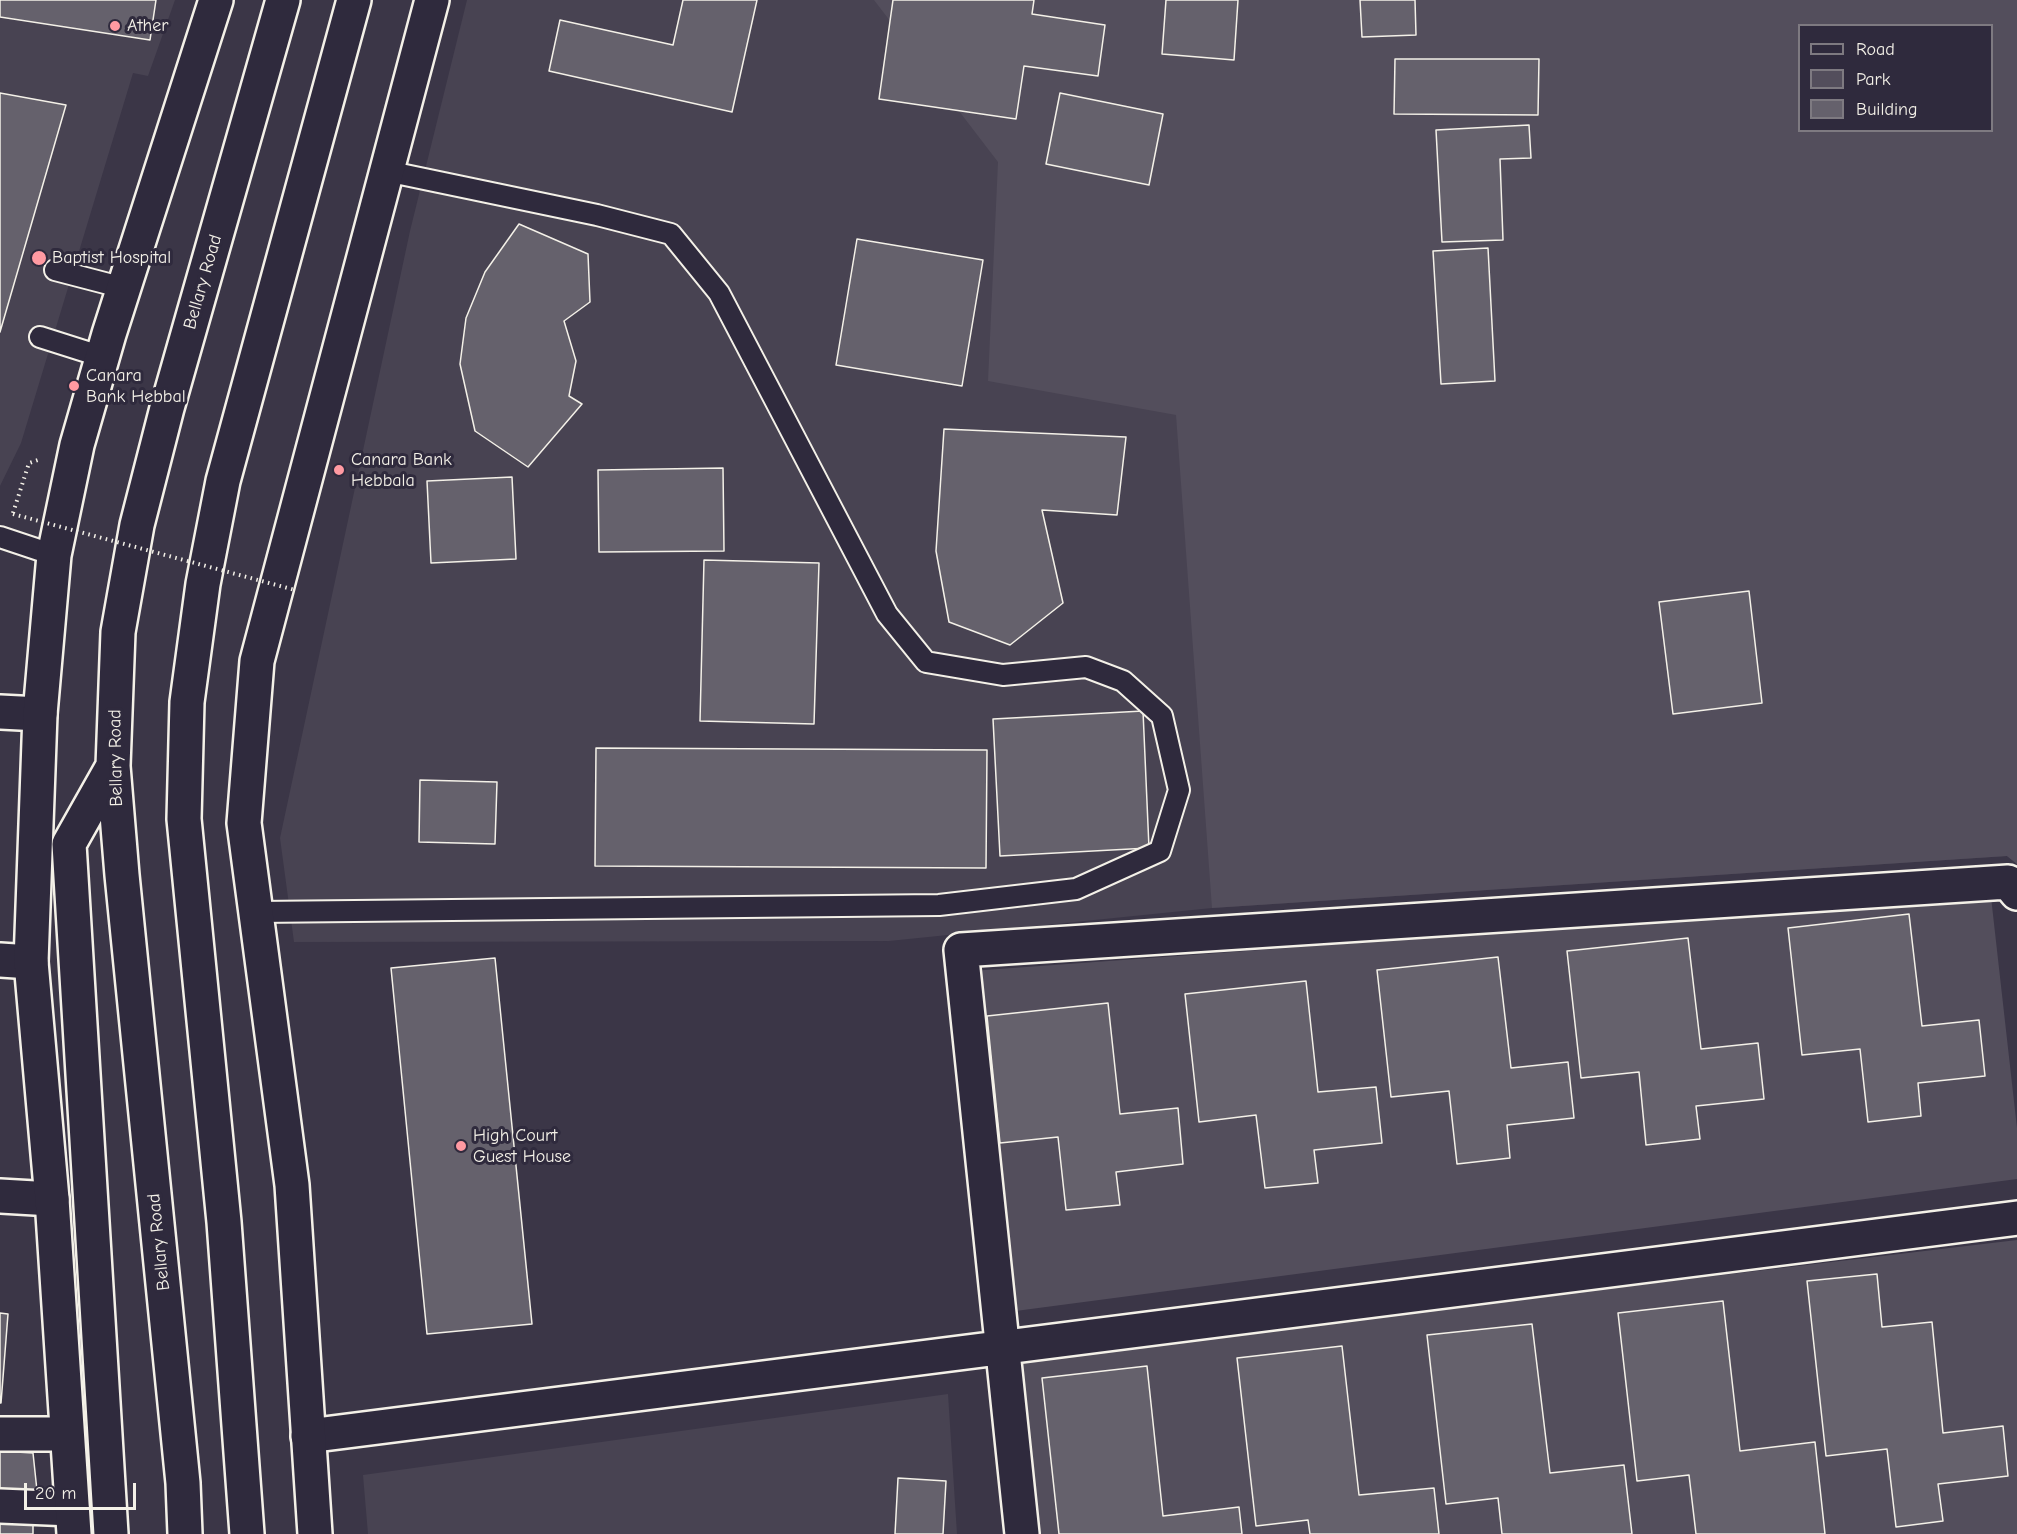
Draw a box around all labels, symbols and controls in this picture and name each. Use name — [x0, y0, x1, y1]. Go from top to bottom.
place label: Ather — [127, 15, 168, 37]
marker: Ather — [108, 19, 122, 33]
legend — [1798, 24, 1993, 132]
text: Road — [1856, 39, 1895, 60]
text: Park — [1856, 69, 1890, 90]
text: Building — [1856, 99, 1918, 120]
street label: Bellary Road — [179, 232, 227, 332]
place label: Baptist Hospital — [52, 247, 171, 269]
marker: Baptist Hospital — [30, 249, 48, 267]
place label: Canara Bank Hebbal — [86, 365, 186, 407]
marker: Canara Bank Hebbal — [67, 379, 81, 393]
place label: Canara Bank Hebbala — [351, 449, 452, 492]
marker: Canara Bank Hebbala — [332, 463, 346, 477]
street label: Bellary Road — [104, 709, 128, 807]
place label: High Court Guest House — [473, 1125, 571, 1168]
marker: High Court Guest House — [454, 1139, 468, 1153]
street label: Bellary Road — [143, 1192, 175, 1292]
scale bar — [27, 1471, 140, 1509]
text: 20 m — [35, 1483, 76, 1504]

